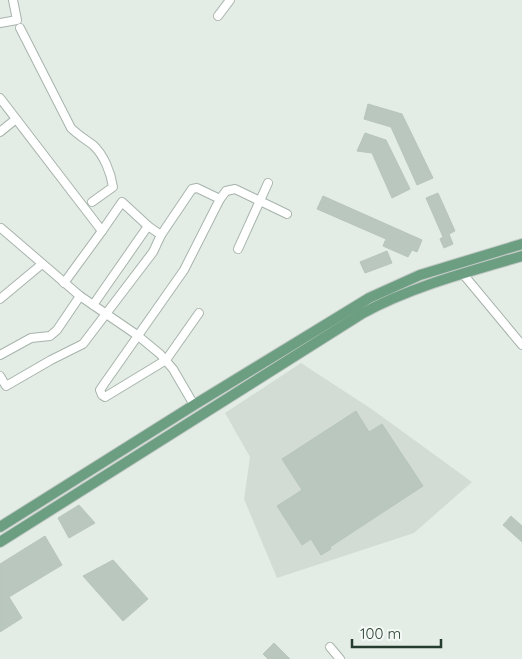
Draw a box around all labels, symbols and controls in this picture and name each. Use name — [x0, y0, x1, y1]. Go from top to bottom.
scale bar — [352, 616, 441, 648]
text: 100 m — [360, 624, 401, 643]

